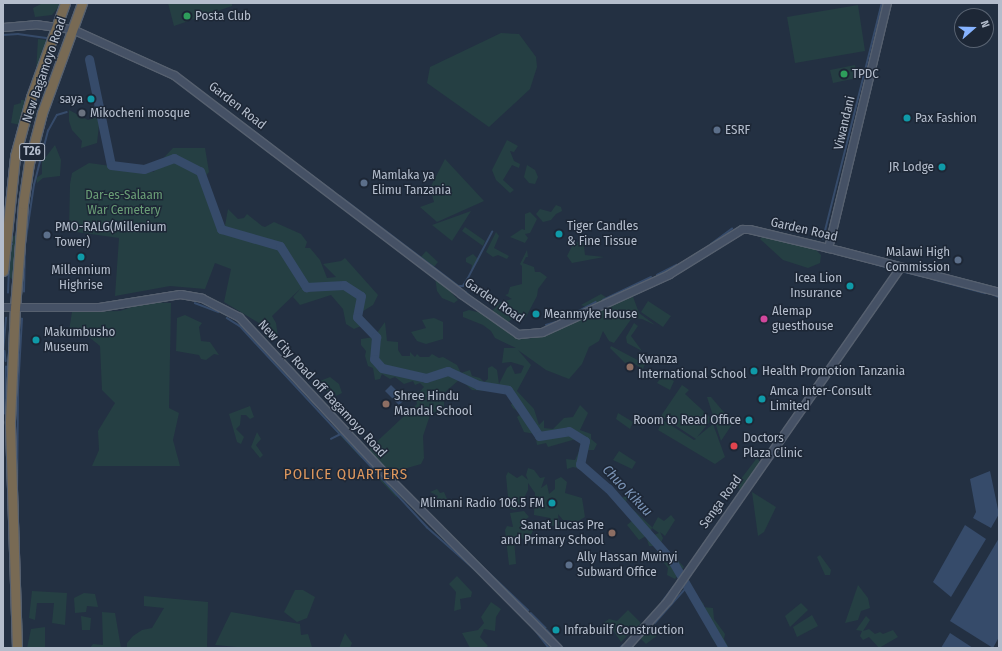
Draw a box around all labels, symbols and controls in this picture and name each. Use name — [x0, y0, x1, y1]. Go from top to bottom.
place label: Posta Club — [195, 8, 251, 24]
north arrow — [954, 8, 994, 48]
marker: Posta Club — [182, 11, 192, 21]
street label: New Bagamoyo Road — [20, 15, 70, 125]
text: N — [978, 19, 992, 29]
place label: TPDC — [852, 66, 879, 82]
marker: TPDC — [839, 69, 849, 79]
street label: Garden Road — [205, 79, 269, 133]
place label: saya — [59, 91, 83, 107]
marker: saya — [86, 94, 96, 104]
street label: Viwandani — [831, 94, 859, 152]
place label: Mikocheni mosque — [90, 105, 190, 121]
marker: Mikocheni mosque — [77, 108, 87, 118]
place label: Pax Fashion — [915, 110, 977, 126]
marker: Pax Fashion — [902, 113, 912, 123]
place label: ESRF — [725, 122, 750, 138]
marker: ESRF — [712, 125, 722, 135]
road number: T26 — [19, 142, 45, 162]
place label: JR Lodge — [889, 159, 934, 175]
marker: JR Lodge — [937, 162, 947, 172]
place label: Mamlaka ya Elimu Tanzania — [372, 168, 451, 199]
marker: Mamlaka ya Elimu Tanzania — [359, 178, 369, 188]
park label: Dar-es-Salaam War Cemetery — [85, 188, 163, 219]
street label: Garden Road — [769, 215, 839, 245]
place label: Tiger Candles & Fine Tissue — [567, 219, 638, 250]
place label: PMO-RALG(Millenium Tower) — [55, 220, 167, 251]
marker: Tiger Candles & Fine Tissue — [554, 229, 564, 239]
marker: PMO-RALG(Millenium Tower) — [42, 230, 52, 240]
place label: Malawi High Commission — [886, 245, 950, 276]
marker: Millennium Highrise — [76, 252, 86, 262]
marker: Malawi High Commission — [953, 255, 963, 265]
place label: Millennium Highrise — [51, 263, 111, 294]
place label: Icea Lion Insurance — [790, 271, 842, 302]
street label: Garden Road — [461, 275, 527, 327]
marker: Icea Lion Insurance — [845, 281, 855, 291]
place label: Alemap guesthouse — [772, 304, 833, 335]
place label: Meanmyke House — [544, 306, 637, 322]
marker: Meanmyke House — [531, 309, 541, 319]
marker: Alemap guesthouse — [759, 314, 769, 324]
street label: New City Road off Bagamoyo Road — [254, 317, 390, 461]
place label: Makumbusho Museum — [44, 325, 115, 356]
marker: Makumbusho Museum — [31, 335, 41, 345]
place label: Kwanza International School — [638, 352, 746, 383]
marker: Kwanza International School — [625, 362, 635, 372]
place label: Health Promotion Tanzania — [762, 363, 905, 379]
marker: Health Promotion Tanzania — [749, 366, 759, 376]
place label: Amca Inter-Consult Limited — [770, 384, 871, 415]
place label: Shree Hindu Mandal School — [394, 389, 472, 420]
marker: Amca Inter-Consult Limited — [757, 394, 767, 404]
marker: Shree Hindu Mandal School — [381, 399, 391, 409]
place label: Room to Read Office — [633, 412, 741, 428]
marker: Room to Read Office — [744, 415, 754, 425]
place label: Doctors Plaza Clinic — [743, 431, 803, 462]
marker: Doctors Plaza Clinic — [728, 440, 740, 452]
water label: Chuo Kikuu — [599, 462, 655, 520]
district label: POLICE QUARTERS — [284, 466, 408, 484]
street label: Senga Road — [696, 472, 746, 532]
place label: Mlimani Radio 106.5 FM — [420, 495, 544, 511]
marker: Mlimani Radio 106.5 FM — [547, 498, 557, 508]
place label: Sanat Lucas Pre and Primary School — [501, 518, 604, 549]
marker: Sanat Lucas Pre and Primary School — [607, 528, 617, 538]
place label: Ally Hassan Mwinyi Subward Office — [577, 550, 678, 581]
marker: Ally Hassan Mwinyi Subward Office — [564, 560, 574, 570]
place label: Infrabuilf Construction — [564, 622, 684, 638]
marker: Infrabuilf Construction — [551, 625, 561, 635]

